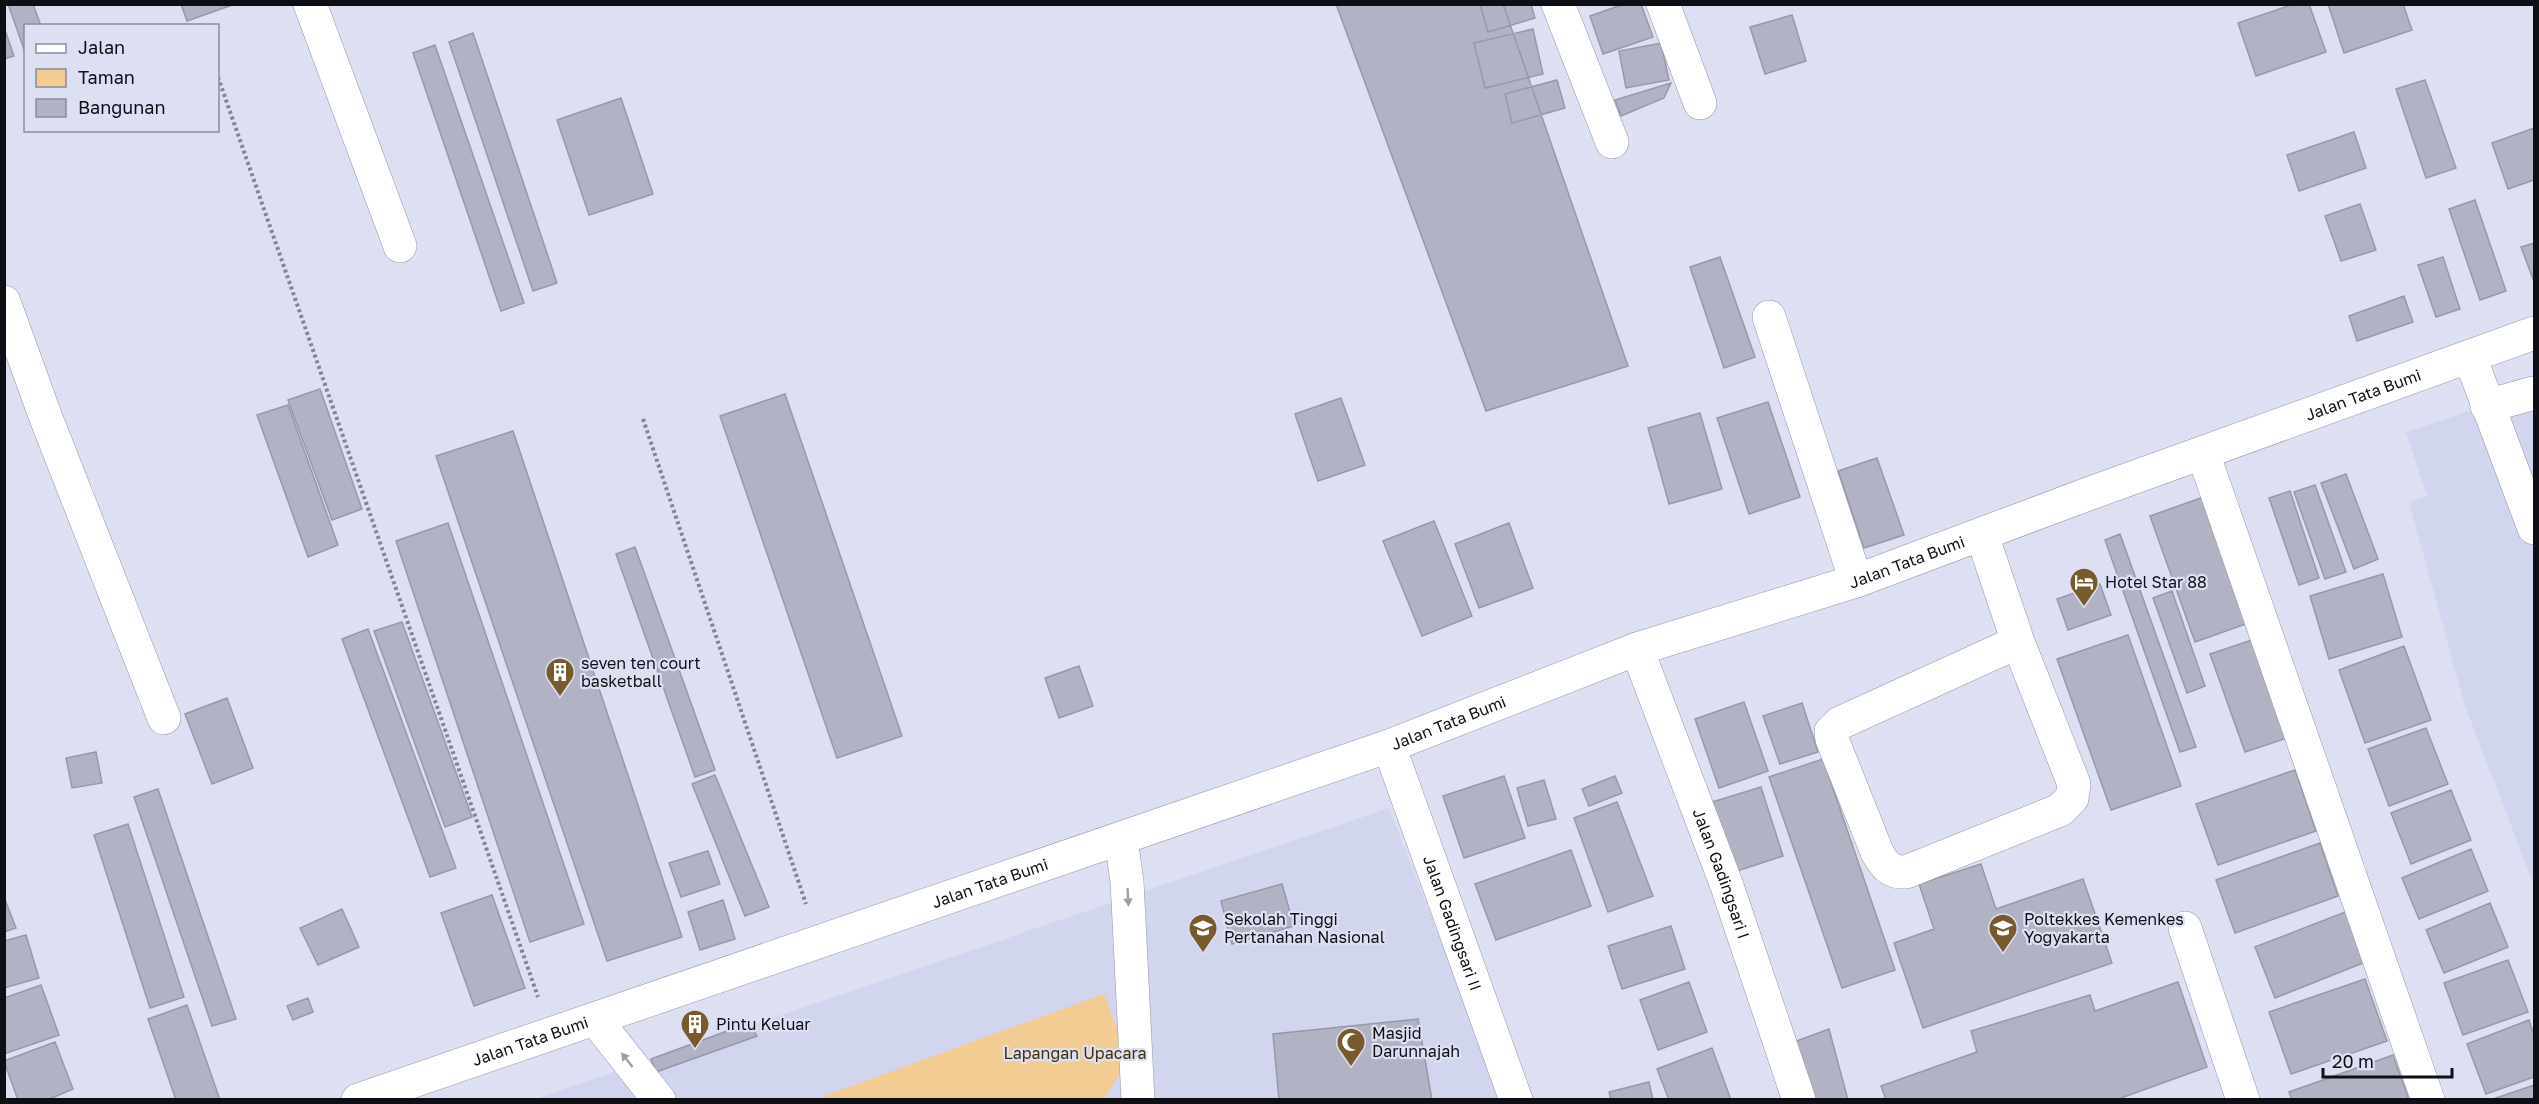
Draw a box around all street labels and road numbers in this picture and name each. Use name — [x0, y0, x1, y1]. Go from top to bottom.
street label: Jalan Tata Bumi — [2303, 365, 2424, 425]
street label: Jalan Tata Bumi — [1847, 531, 1967, 592]
street label: Jalan Tata Bumi — [1388, 691, 1509, 754]
street label: Jalan Gadingsari I — [1688, 806, 1754, 941]
street label: Jalan Gadingsari II — [1419, 853, 1486, 993]
street label: Jalan Tata Bumi — [929, 854, 1051, 912]
street label: Jalan Tata Bumi — [469, 1012, 591, 1070]

